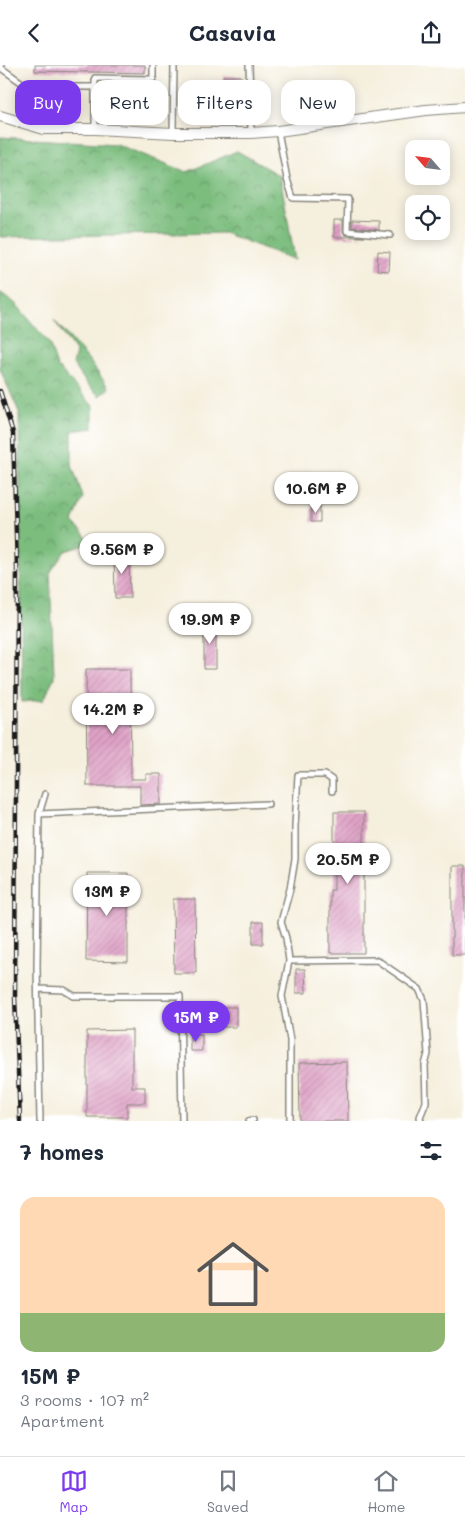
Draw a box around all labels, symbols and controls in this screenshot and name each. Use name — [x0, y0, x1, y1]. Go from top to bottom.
text: Casavia — [189, 18, 276, 47]
icon: back — [20, 19, 48, 47]
icon: share — [417, 19, 445, 47]
chip: Buy — [15, 80, 81, 125]
chip: Rent — [91, 80, 168, 125]
chip: Filters — [178, 80, 271, 125]
chip: New — [281, 80, 355, 125]
north arrow — [405, 140, 450, 185]
map controls — [405, 140, 450, 240]
button: locate — [405, 195, 450, 240]
pin: 10.6M ₽ — [270, 471, 362, 514]
text: 10.6M ₽ — [285, 477, 347, 498]
pin: 9.56M ₽ — [76, 533, 168, 575]
text: 9.56M ₽ — [90, 538, 154, 559]
pin: 19.9M ₽ — [164, 603, 256, 645]
text: 19.9M ₽ — [180, 608, 240, 629]
pin: 14.2M ₽ — [67, 693, 159, 735]
text: 14.2M ₽ — [83, 698, 143, 719]
pin: 20.5M ₽ — [302, 843, 394, 885]
text: 20.5M ₽ — [316, 848, 380, 869]
pin: 13M ₽ — [72, 875, 142, 917]
text: 13M ₽ — [84, 880, 130, 901]
pin: 15M ₽ — [161, 1001, 231, 1043]
text: 15M ₽ — [173, 1006, 219, 1027]
icon: filters — [417, 1137, 445, 1165]
text: 7 homes — [20, 1138, 104, 1165]
icon: home — [188, 1229, 278, 1319]
text: 15M ₽ — [20, 1362, 81, 1389]
text: 3 rooms · 107 m² — [20, 1389, 149, 1410]
text: Apartment — [20, 1410, 105, 1431]
tab: Map — [59, 1467, 88, 1516]
tab: Saved — [207, 1467, 248, 1516]
tab: Home — [367, 1467, 406, 1516]

